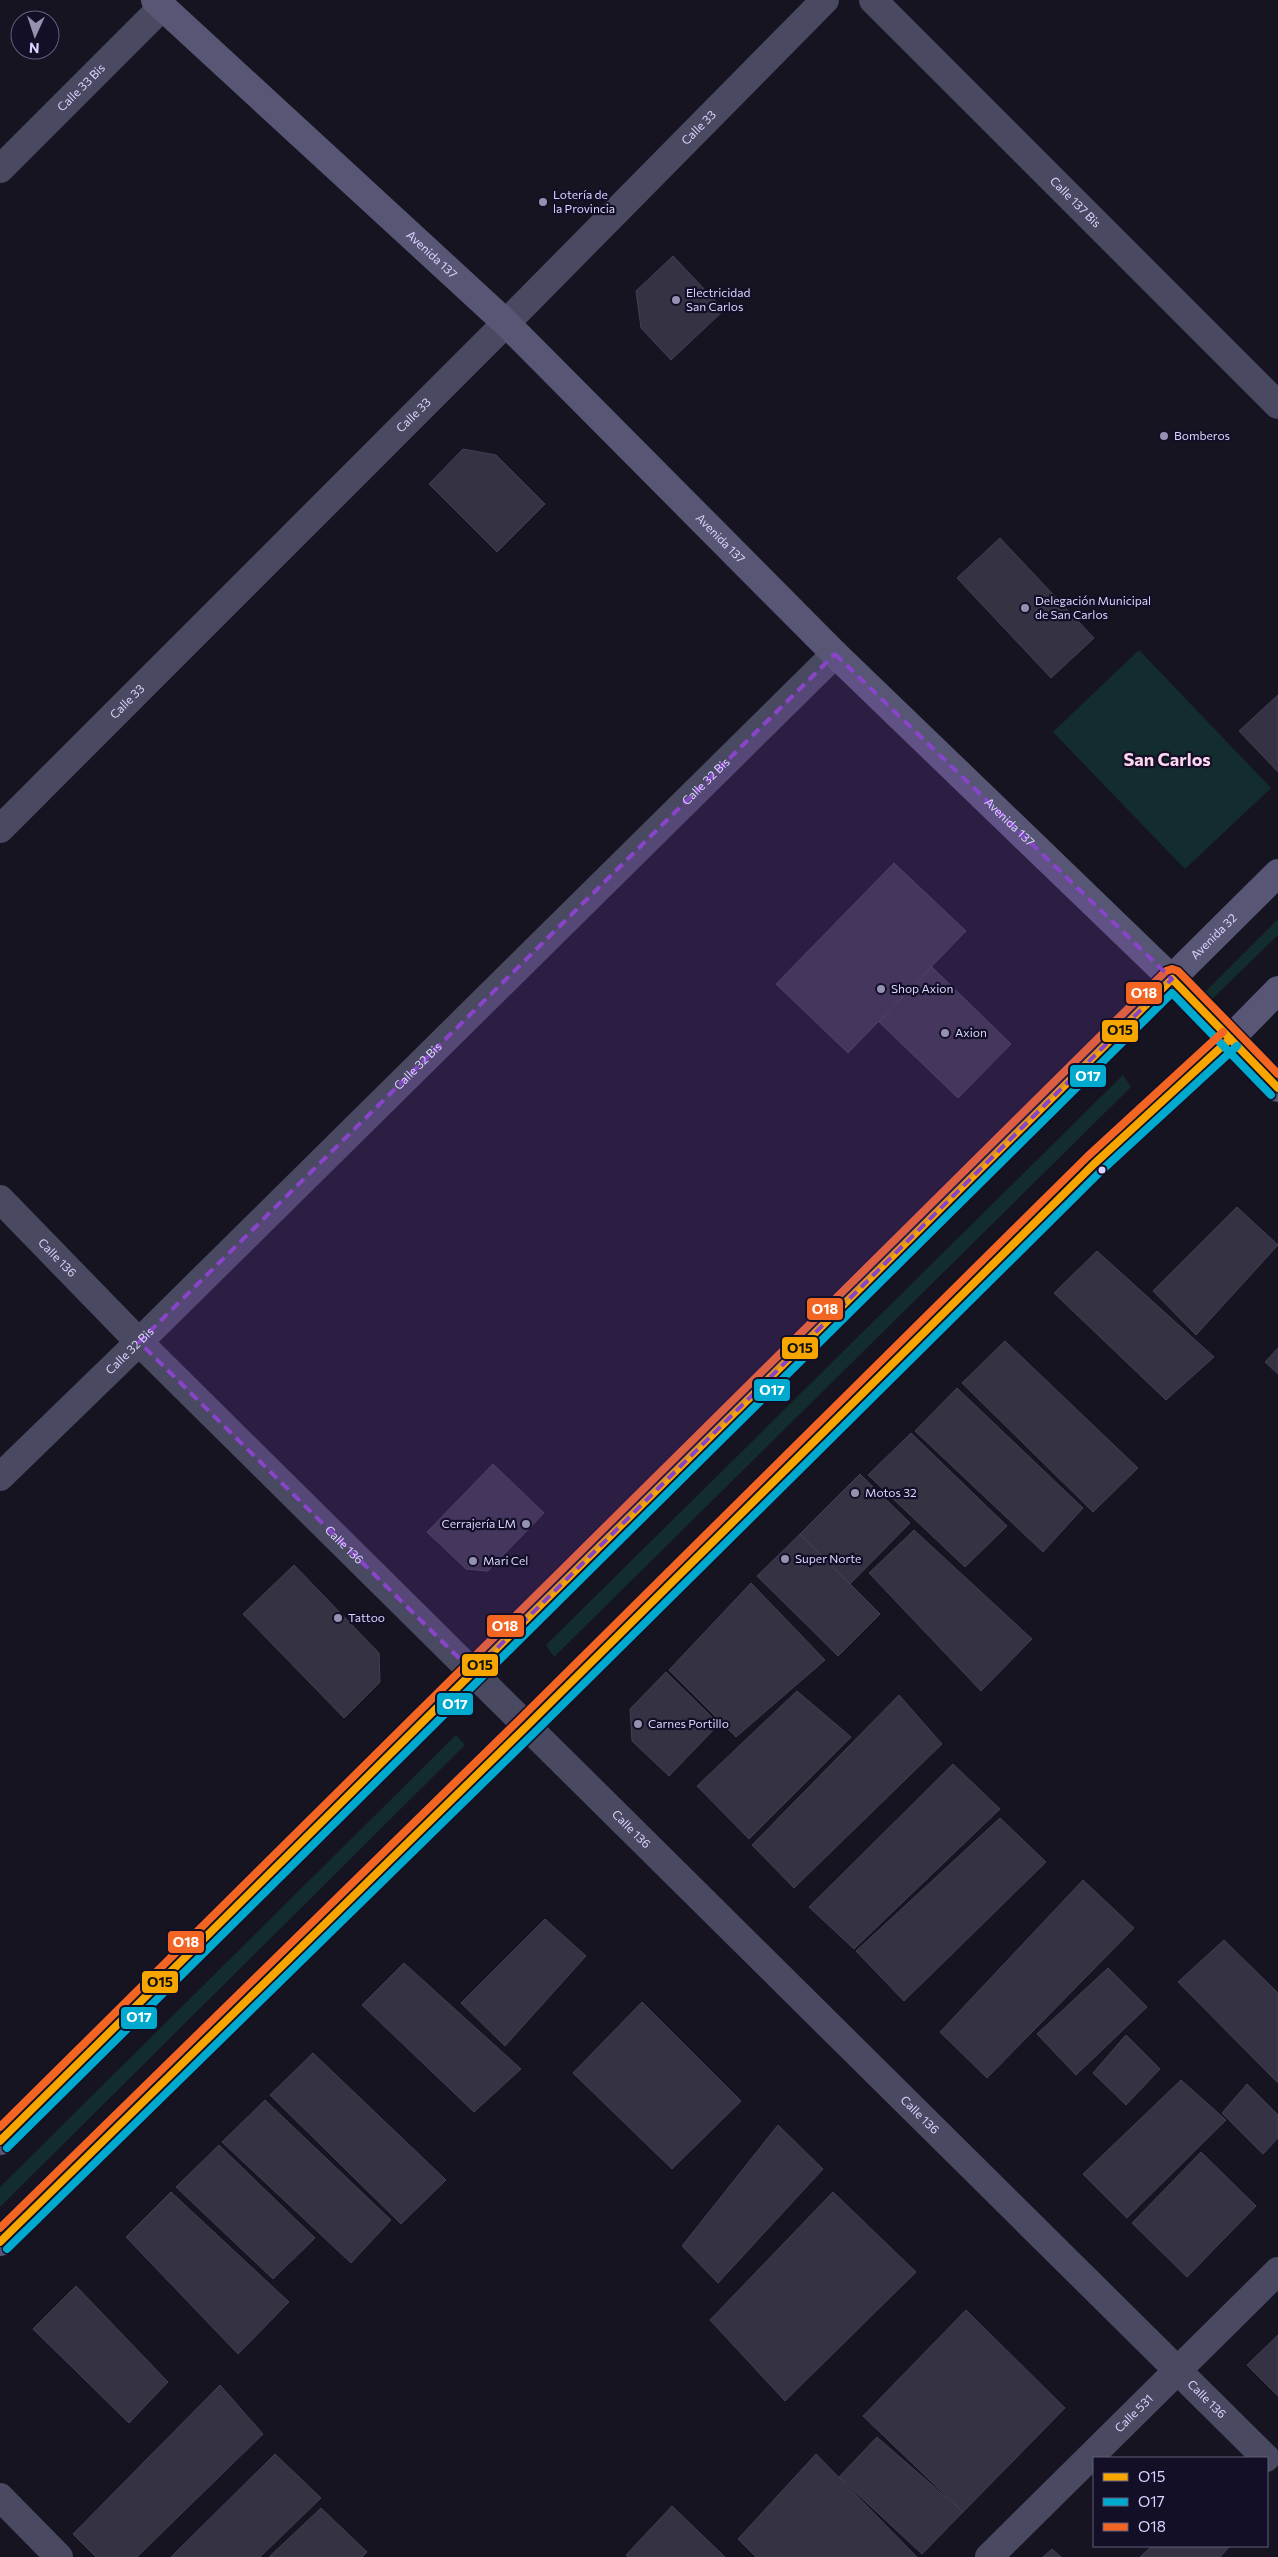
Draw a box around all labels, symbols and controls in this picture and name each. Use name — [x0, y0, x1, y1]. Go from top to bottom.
north arrow — [10, 10, 60, 60]
text: N — [29, 40, 40, 57]
street label: Calle 33 Bis — [54, 60, 107, 114]
street label: Calle 33 — [678, 107, 718, 147]
street label: Calle 137 Bis — [1048, 173, 1104, 230]
place label: Lotería de la Provincia — [553, 187, 615, 215]
marker: Lotería de la Provincia — [537, 196, 549, 208]
street label: Avenida 137 — [404, 227, 461, 281]
place label: Electricidad San Carlos — [686, 285, 750, 313]
marker: Electricidad San Carlos — [670, 294, 682, 306]
street label: Calle 33 — [393, 394, 433, 435]
place label: Bomberos — [1174, 428, 1230, 442]
marker: Bomberos — [1158, 430, 1170, 442]
street label: Avenida 137 — [694, 510, 749, 566]
place label: Delegación Municipal de San Carlos — [1035, 593, 1151, 621]
marker: Delegación Municipal de San Carlos — [1019, 602, 1031, 614]
street label: Calle 33 — [106, 681, 147, 721]
district label: San Carlos — [1123, 748, 1211, 770]
street label: Calle 32 Bis — [679, 754, 732, 807]
street label: Avenida 137 — [982, 794, 1038, 849]
street label: Avenida 32 — [1187, 910, 1239, 962]
place label: Shop Axion — [891, 981, 953, 995]
line badge: O18 — [1125, 981, 1163, 1005]
marker: Shop Axion — [875, 983, 887, 995]
text: O18 — [1131, 984, 1158, 1001]
line badge: O15 — [1101, 1019, 1139, 1043]
text: O15 — [1107, 1021, 1133, 1038]
place label: Axion — [955, 1025, 987, 1039]
marker: Axion — [939, 1027, 951, 1039]
street label: Calle 32 Bis — [390, 1039, 444, 1092]
line badge: O17 — [1069, 1064, 1107, 1088]
text: O17 — [1075, 1067, 1101, 1084]
unlabelled marker — [1097, 1165, 1107, 1175]
street label: Calle 136 — [36, 1235, 80, 1279]
line badge: O18 — [806, 1297, 844, 1321]
text: O18 — [812, 1300, 839, 1317]
street label: Calle 32 Bis — [102, 1324, 156, 1377]
line badge: O15 — [781, 1336, 819, 1360]
text: O15 — [787, 1339, 813, 1356]
line badge: O17 — [753, 1378, 791, 1402]
text: O17 — [759, 1381, 785, 1398]
place label: Motos 32 — [865, 1485, 917, 1499]
marker: Motos 32 — [849, 1487, 861, 1499]
place label: Cerrajería LM — [442, 1516, 516, 1530]
marker: Cerrajería LM — [520, 1518, 532, 1530]
street label: Calle 136 — [323, 1522, 367, 1566]
place label: Super Norte — [795, 1551, 861, 1565]
place label: Mari Cel — [483, 1553, 528, 1567]
marker: Super Norte — [779, 1553, 791, 1565]
marker: Mari Cel — [467, 1555, 479, 1567]
place label: Tattoo — [348, 1610, 385, 1624]
marker: Tattoo — [332, 1612, 344, 1624]
line badge: O18 — [486, 1614, 525, 1638]
text: O18 — [492, 1617, 519, 1634]
line badge: O15 — [461, 1653, 499, 1677]
text: O15 — [467, 1656, 493, 1673]
line badge: O17 — [436, 1692, 474, 1716]
text: O17 — [442, 1695, 468, 1712]
place label: Carnes Portillo — [648, 1716, 729, 1730]
marker: Carnes Portillo — [632, 1718, 644, 1730]
street label: Calle 136 — [610, 1807, 654, 1851]
line badge: O18 — [167, 1930, 205, 1954]
text: O18 — [173, 1933, 200, 1950]
line badge: O15 — [141, 1970, 179, 1994]
text: O15 — [147, 1973, 173, 1990]
line badge: O17 — [120, 2006, 158, 2030]
text: O17 — [126, 2008, 152, 2025]
street label: Calle 136 — [898, 2092, 943, 2136]
street label: Calle 136 — [1185, 2376, 1230, 2421]
street label: Calle 531 — [1111, 2391, 1155, 2435]
legend — [1093, 2457, 1268, 2547]
text: O15 — [1138, 2467, 1165, 2485]
text: O17 — [1138, 2492, 1165, 2510]
text: O18 — [1138, 2517, 1166, 2535]

